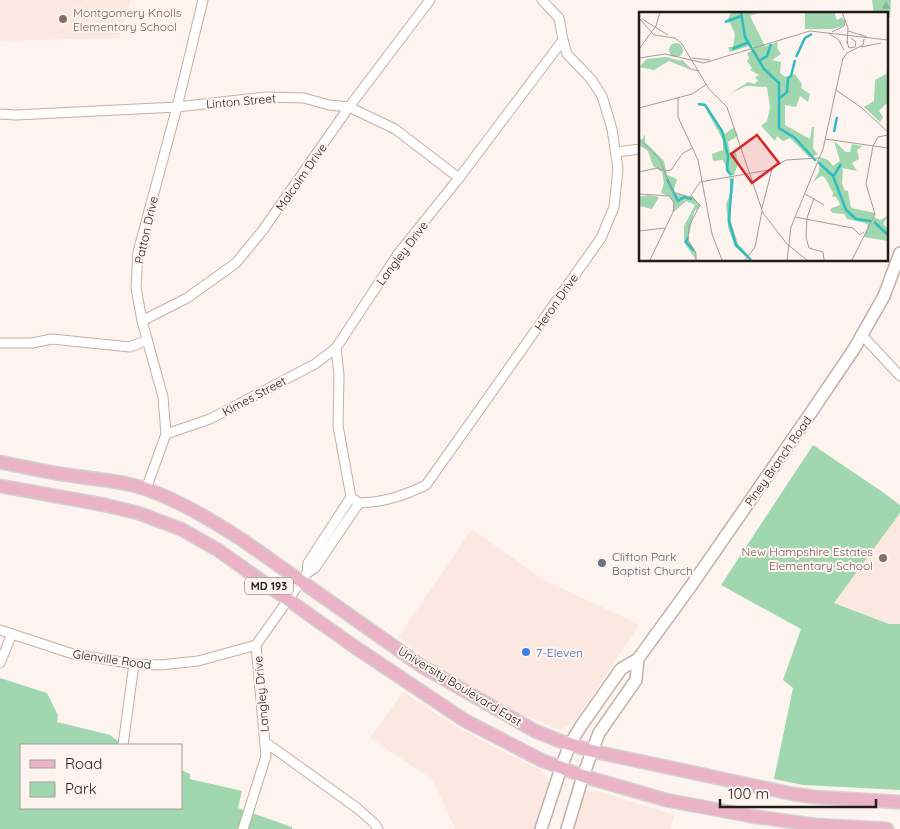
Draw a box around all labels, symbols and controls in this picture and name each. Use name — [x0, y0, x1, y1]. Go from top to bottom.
place label: Montgomery Knolls Elementary School — [73, 5, 182, 34]
inset map — [639, 12, 888, 261]
marker: Montgomery Knolls Elementary School — [57, 13, 69, 25]
street label: Linton Street — [205, 90, 277, 112]
street label: Malcolm Drive — [272, 140, 330, 214]
street label: Patton Drive — [131, 195, 161, 265]
street label: Langley Drive — [373, 218, 431, 288]
street label: Heron Drive — [531, 270, 581, 333]
street label: Kimes Street — [220, 373, 288, 419]
street label: Piney Branch Road — [741, 413, 815, 509]
place label: New Hampshire Estates Elementary School — [741, 544, 873, 573]
place label: Clifton Park Baptist Church — [612, 549, 693, 578]
marker: New Hampshire Estates Elementary School — [877, 552, 889, 564]
marker: Clifton Park Baptist Church — [596, 557, 608, 569]
road number: MD 193 — [245, 578, 293, 594]
street label: University Boulevard East — [395, 643, 525, 729]
place label: 7-Eleven — [536, 645, 583, 660]
street label: Glenville Road — [72, 646, 152, 672]
marker: 7-Eleven — [520, 646, 532, 658]
street label: Langley Drive — [250, 655, 272, 733]
legend — [20, 744, 182, 809]
text: Road — [65, 754, 102, 773]
scale bar — [720, 776, 876, 808]
text: Park — [65, 779, 97, 798]
text: 100 m — [728, 784, 769, 803]

